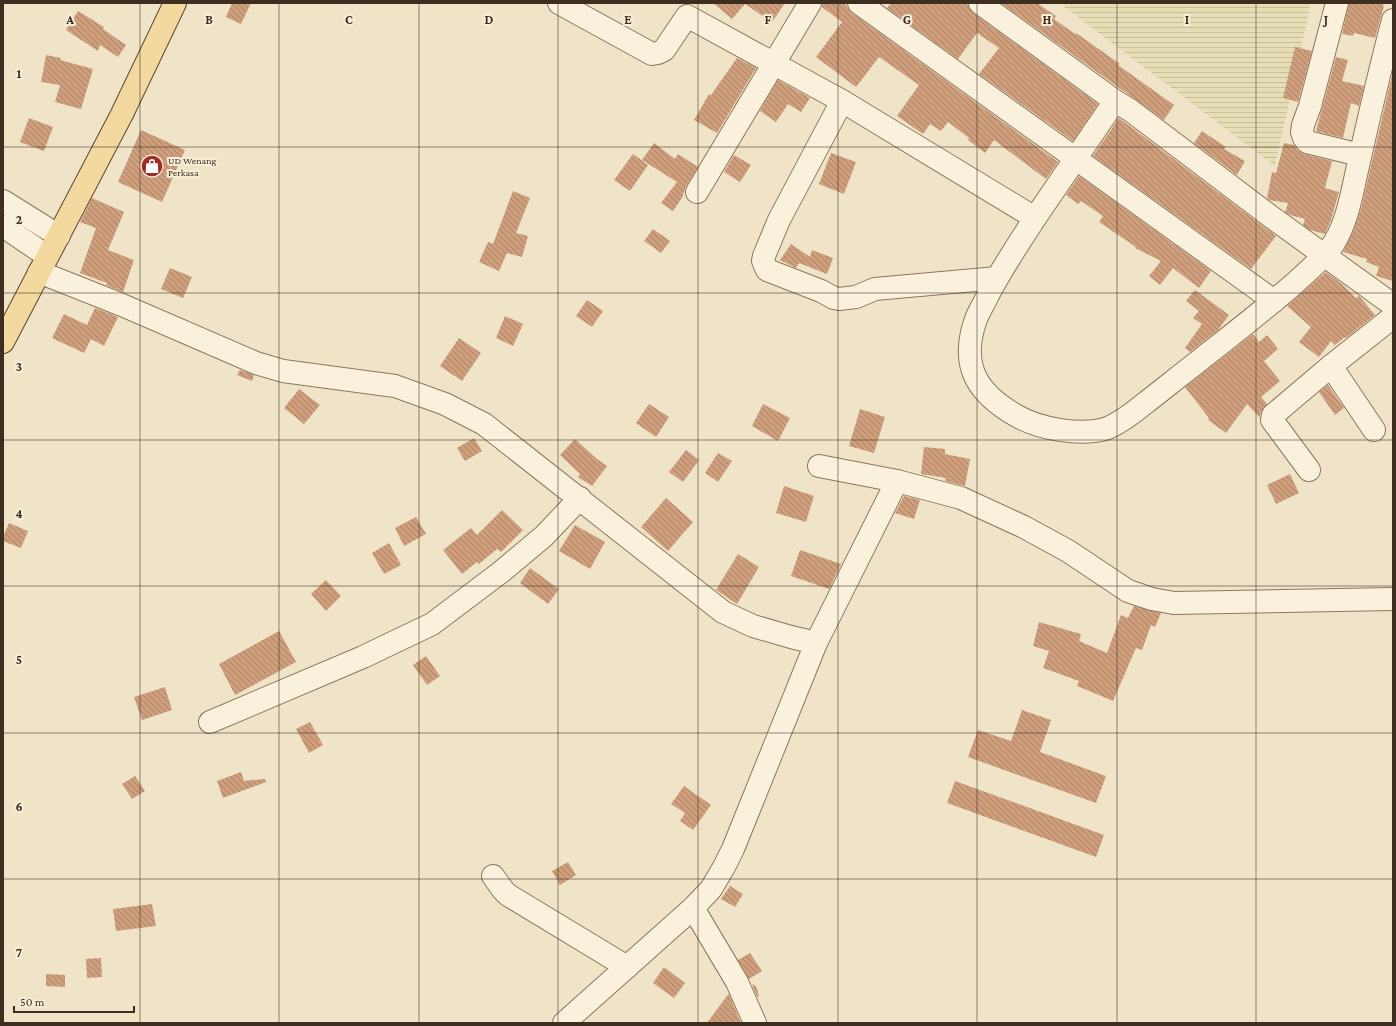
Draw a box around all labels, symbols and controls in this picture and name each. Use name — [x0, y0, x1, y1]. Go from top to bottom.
text: A — [65, 12, 74, 27]
text: B — [205, 12, 213, 27]
text: C — [345, 12, 353, 27]
text: D — [485, 12, 494, 27]
text: E — [624, 12, 632, 27]
text: F — [765, 12, 772, 27]
text: G — [903, 12, 911, 27]
text: H — [1043, 12, 1052, 27]
text: I — [1185, 12, 1189, 27]
text: J — [1322, 12, 1328, 27]
text: 1 — [17, 66, 22, 81]
shop icon: UD Wenang Perkasa — [139, 153, 165, 179]
place label: UD Wenang Perkasa — [168, 155, 217, 178]
text: 2 — [16, 212, 23, 227]
text: 3 — [16, 359, 22, 374]
text: 4 — [15, 506, 23, 521]
text: 5 — [16, 652, 22, 667]
text: 6 — [15, 799, 23, 814]
text: 7 — [16, 945, 22, 960]
scale bar — [14, 988, 134, 1014]
text: 50 m — [20, 995, 45, 1009]

